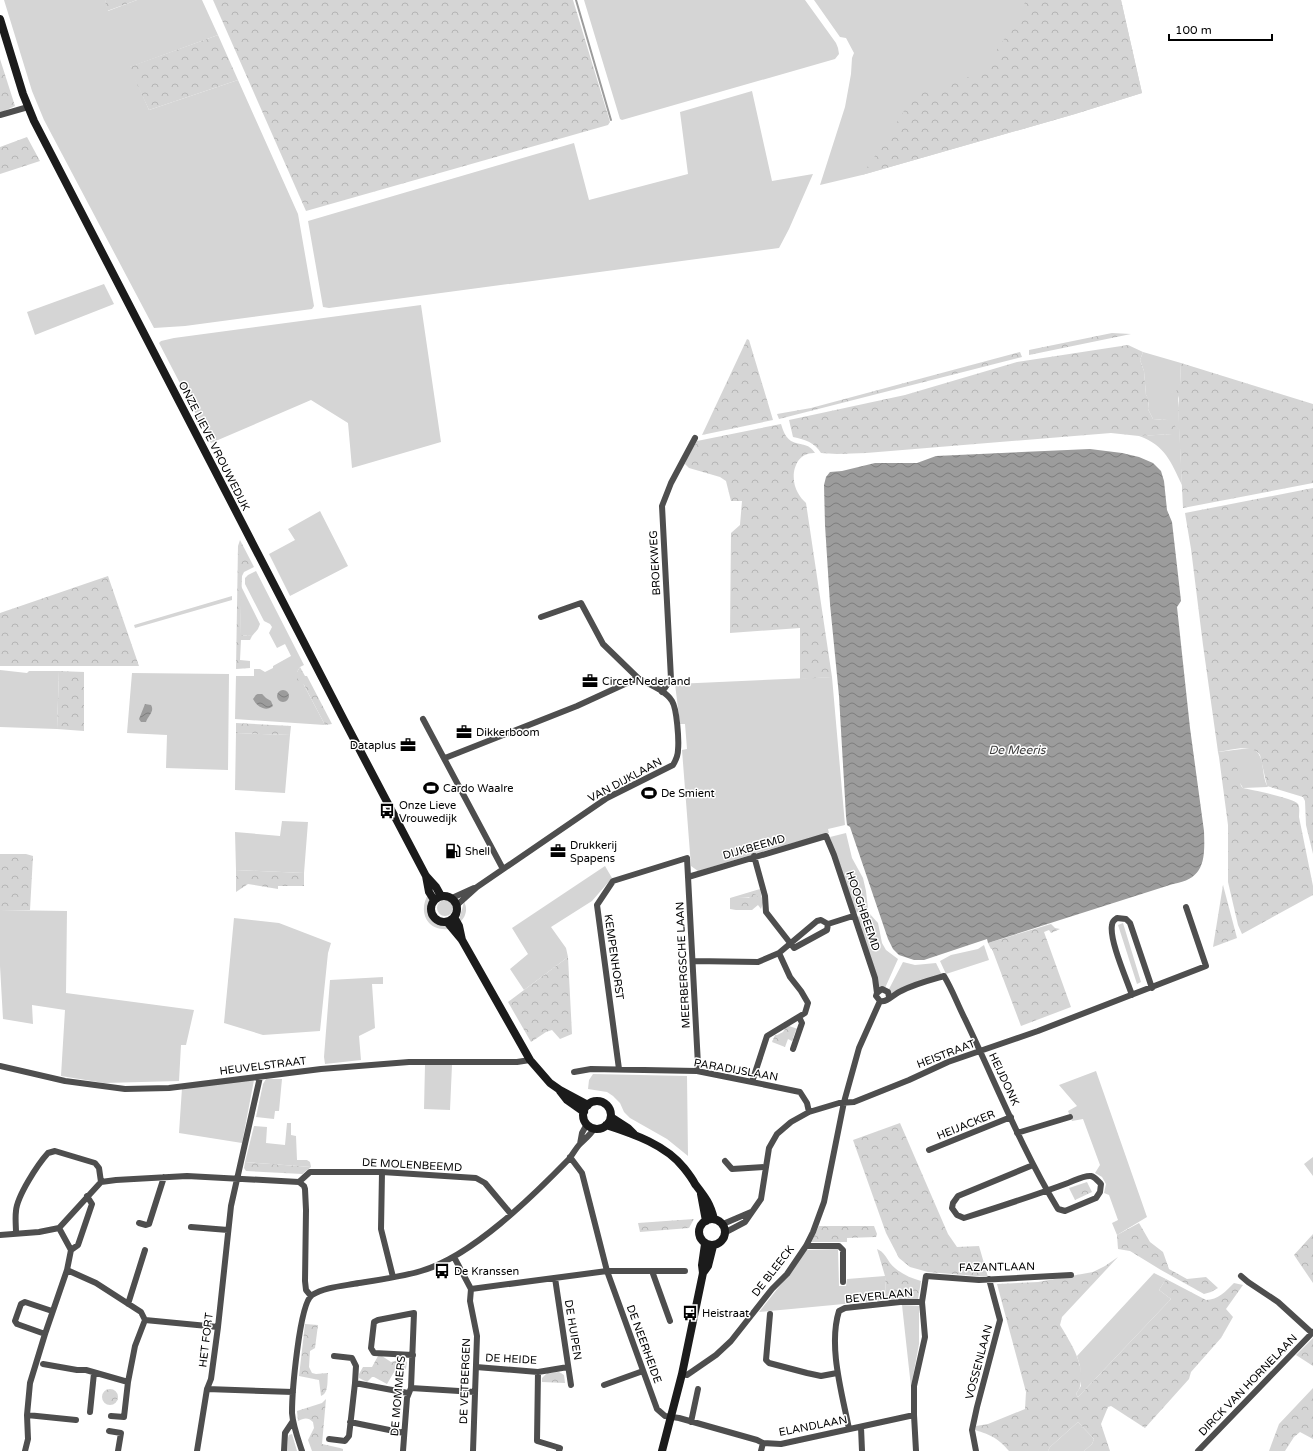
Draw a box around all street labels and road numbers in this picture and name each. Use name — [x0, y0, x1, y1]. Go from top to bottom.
street label: ONZE LIEVE VROUWEDIJK — [176, 379, 253, 513]
street label: BROEKWEG — [647, 530, 663, 596]
street label: VAN DIJKLAAN — [586, 755, 664, 805]
street label: DIJKBEEMD — [721, 832, 787, 862]
street label: HOOGHBEEMD — [843, 869, 883, 953]
street label: MEERBERGSCHE LAAN — [673, 901, 693, 1029]
street label: KEMPENHORST — [602, 913, 626, 1001]
street label: HEISTRAAT — [915, 1037, 977, 1071]
street label: HEIJDONK — [986, 1050, 1022, 1108]
street label: HEUVELSTRAAT — [219, 1054, 308, 1078]
street label: PARADIJSLAAN — [693, 1056, 779, 1084]
street label: HEIJACKER — [935, 1107, 997, 1143]
street label: DE MOLENBEEMD — [362, 1156, 462, 1174]
street label: DE BLEECK — [749, 1242, 797, 1299]
street label: FAZANTLAAN — [959, 1260, 1035, 1274]
street label: BEVERLAAN — [844, 1286, 914, 1306]
street label: DE HUIPEN — [562, 1299, 584, 1361]
street label: DE NEERHEIDE — [624, 1303, 664, 1385]
street label: HET FORT — [196, 1312, 216, 1368]
street label: VOSSENLAAN — [963, 1323, 995, 1401]
street label: DIRCK VAN HORNELAAN — [1196, 1331, 1300, 1439]
street label: DE VETBERGEN — [457, 1338, 473, 1424]
street label: DE HEIDE — [485, 1351, 537, 1367]
street label: DE MOMMERS — [388, 1355, 408, 1437]
street label: ELANDLAAN — [778, 1413, 848, 1439]

